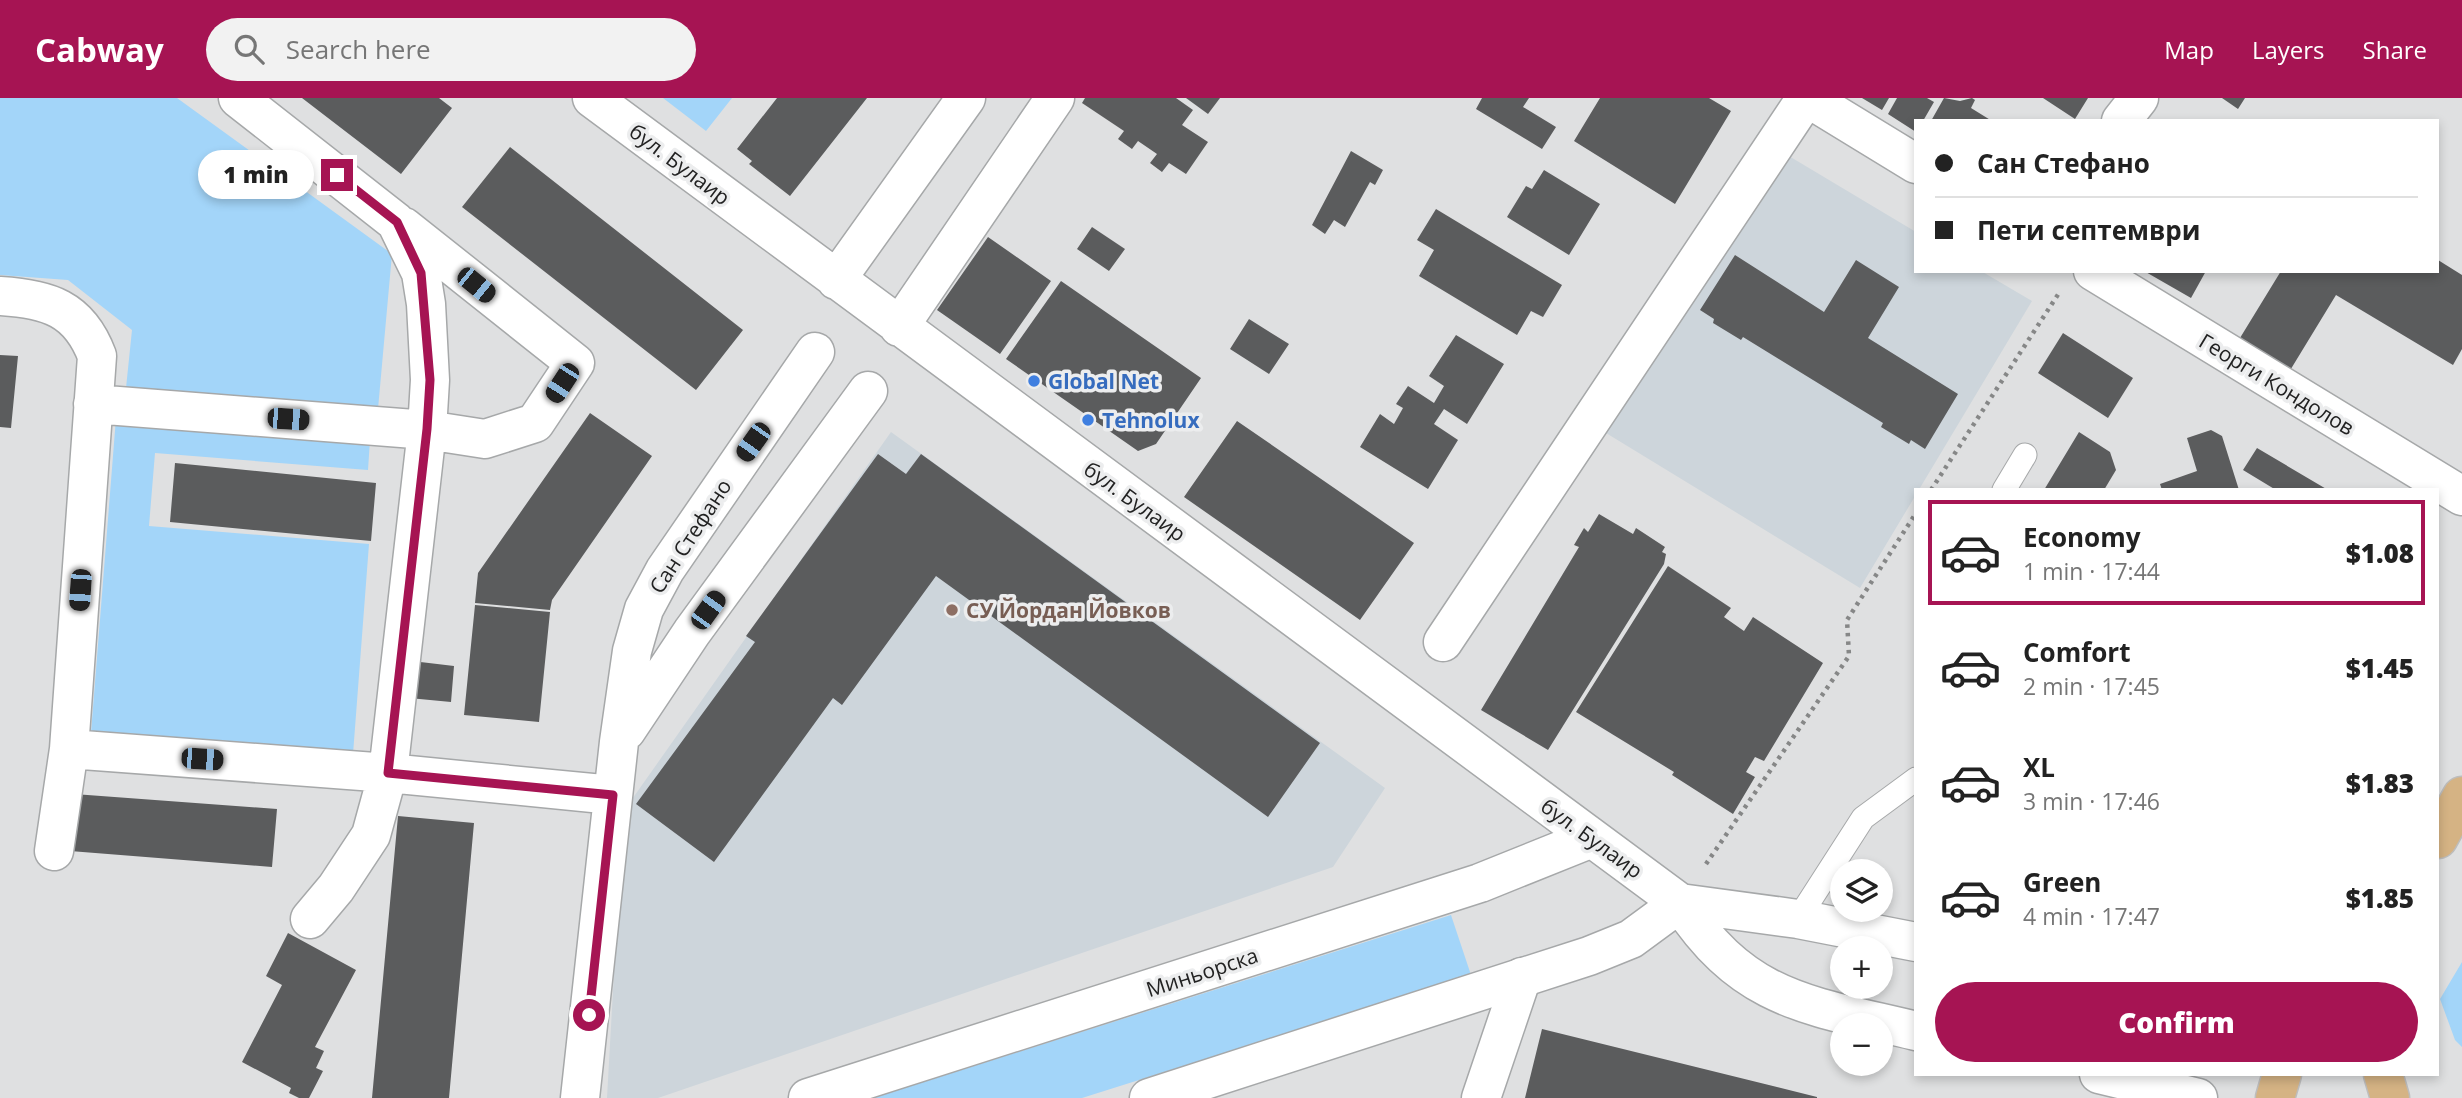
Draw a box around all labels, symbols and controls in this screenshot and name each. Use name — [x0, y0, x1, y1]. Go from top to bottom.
search box — [206, 18, 696, 81]
text: Cabway — [35, 27, 164, 72]
icon: search — [230, 30, 268, 68]
text: Search here — [286, 31, 431, 67]
text: Map — [2164, 33, 2214, 66]
text: Layers — [2252, 33, 2325, 66]
text: Share — [2363, 33, 2427, 66]
street label: бул. Булаир — [624, 117, 736, 211]
text: Сан Стефано — [1977, 145, 2150, 181]
callout: 1 min — [197, 150, 312, 200]
text: 1 min — [223, 158, 289, 190]
route end — [321, 159, 353, 191]
text: Пети септември — [1977, 212, 2201, 248]
car — [454, 264, 499, 306]
street label: Георги Кондолов — [2194, 327, 2360, 441]
car — [542, 360, 583, 406]
place label: Global Net — [1048, 367, 1159, 395]
marker: Global Net — [1026, 373, 1042, 389]
place label: Tehnolux — [1102, 406, 1200, 434]
car — [267, 407, 310, 431]
marker: Tehnolux — [1080, 412, 1096, 428]
car — [733, 419, 774, 465]
street label: бул. Булаир — [1079, 455, 1191, 547]
street label: Сан Стефано — [643, 473, 737, 599]
text: Economy — [2023, 519, 2141, 555]
icon: car — [1939, 521, 2002, 584]
text: $1.08 — [2346, 535, 2414, 571]
text: 1 min · 17:44 — [2023, 555, 2160, 587]
car — [69, 568, 92, 612]
car — [688, 587, 729, 633]
place label: СУ Йордан Йовков — [966, 596, 1171, 624]
marker: СУ Йордан Йовков — [944, 602, 960, 618]
text: Comfort — [2023, 634, 2130, 670]
icon: car — [1939, 636, 2002, 699]
text: $1.45 — [2346, 650, 2414, 686]
text: 2 min · 17:45 — [2023, 670, 2160, 702]
car — [181, 747, 224, 771]
text: XL — [2023, 749, 2055, 785]
icon: car — [1939, 751, 2002, 814]
text: $1.83 — [2346, 765, 2414, 801]
text: 3 min · 17:46 — [2023, 785, 2160, 817]
street label: бул. Булаир — [1536, 792, 1648, 884]
map controls — [1830, 859, 1893, 1076]
button: layers — [1830, 859, 1893, 922]
text: Green — [2023, 864, 2101, 900]
icon: car — [1939, 866, 2002, 929]
text: $1.85 — [2346, 880, 2414, 916]
text: 4 min · 17:47 — [2023, 900, 2160, 932]
button: + — [1830, 936, 1893, 999]
street label: Миньорска — [1143, 941, 1261, 1003]
button: Confirm — [1935, 982, 2418, 1062]
route start — [573, 999, 605, 1031]
button: − — [1830, 1013, 1893, 1076]

